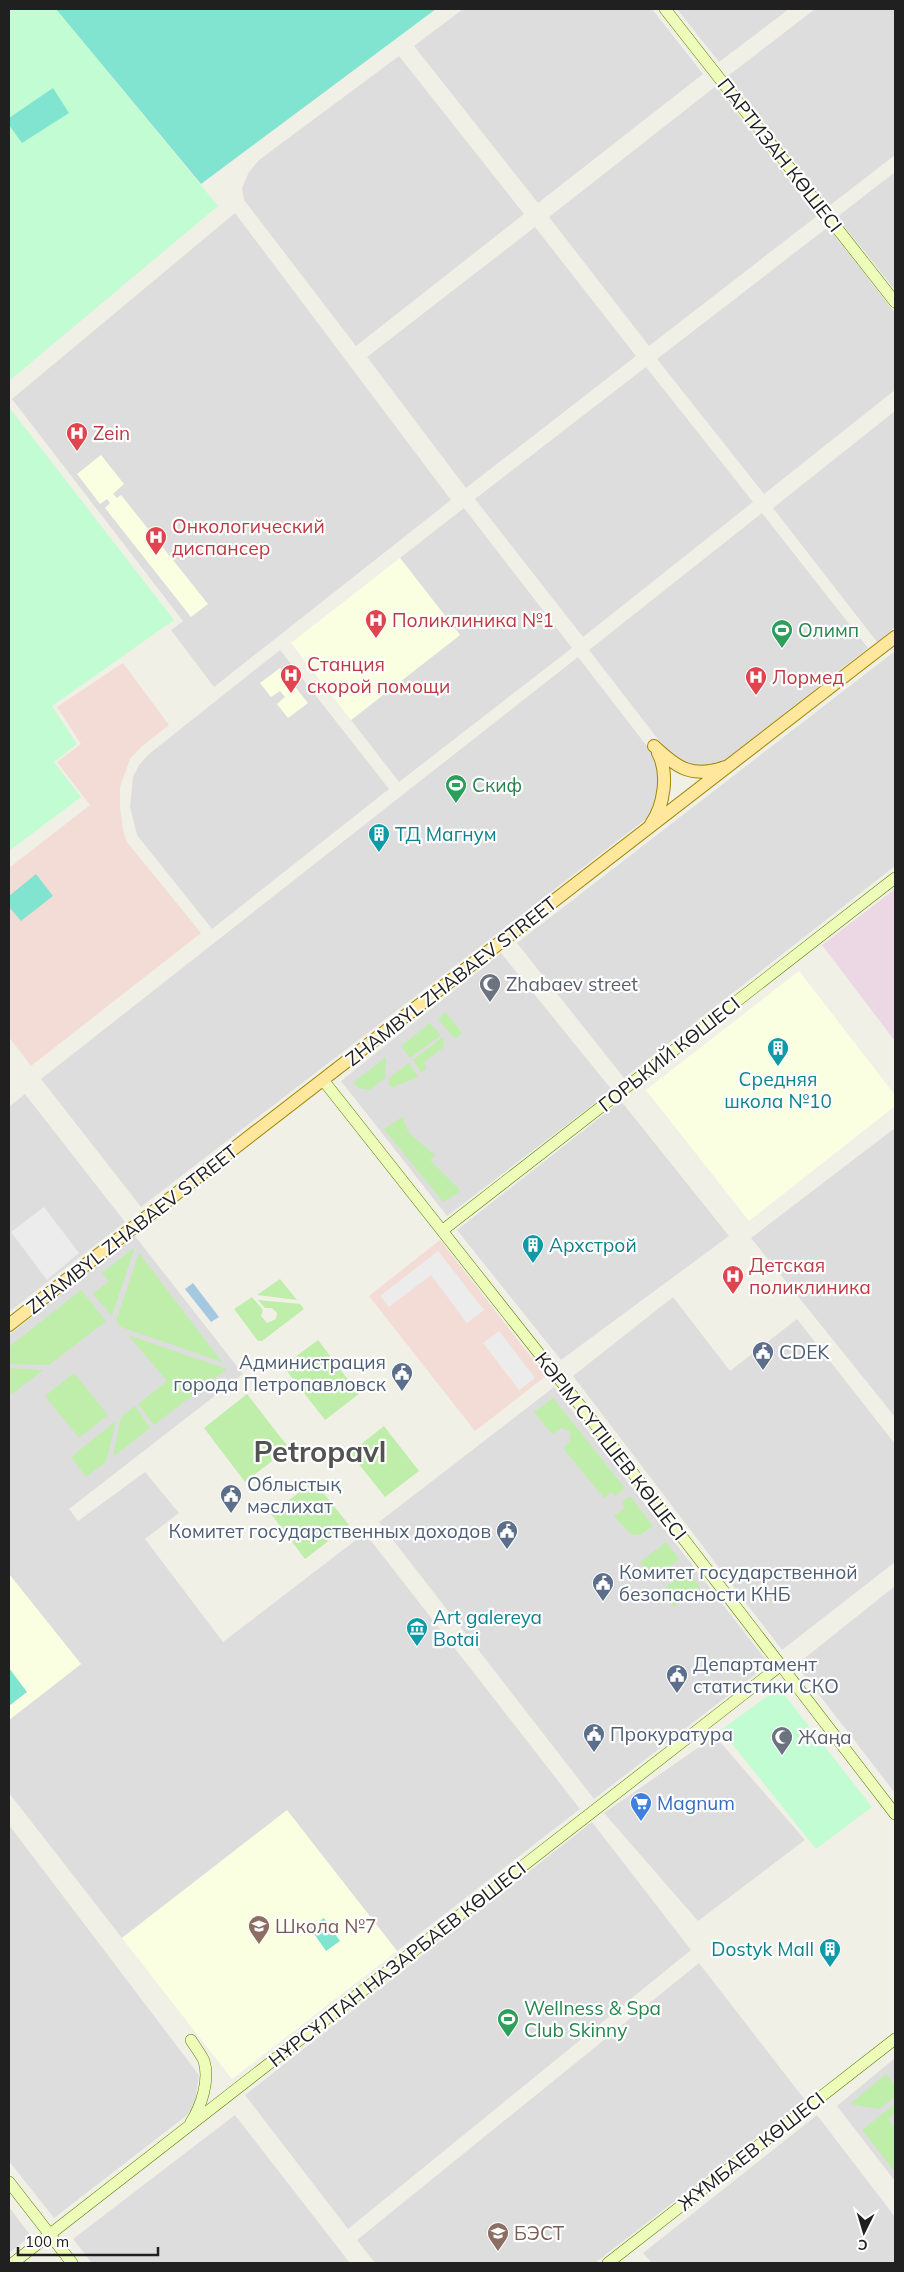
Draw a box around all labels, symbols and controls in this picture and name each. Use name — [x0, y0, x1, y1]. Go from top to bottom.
street label: ПАРТИЗАН КӨШЕСІ — [713, 73, 847, 237]
hospital icon: Zein — [65, 421, 89, 452]
place label: Zein — [93, 421, 130, 445]
place label: Онкологический диспансер — [172, 514, 325, 560]
hospital icon: Онкологический диспансер — [144, 525, 168, 556]
hospital icon: Поликлиника №1 — [364, 608, 388, 639]
place label: Поликлиника №1 — [392, 608, 554, 632]
sports icon: Олимп — [770, 618, 794, 649]
place label: Олимп — [798, 618, 859, 642]
place label: Станция скорой помощи — [307, 652, 450, 698]
hospital icon: Станция скорой помощи — [279, 663, 303, 694]
hospital icon: Лормед — [744, 665, 768, 696]
place label: Лормед — [772, 665, 844, 689]
sports icon: Скиф — [444, 773, 468, 804]
place label: Скиф — [472, 773, 522, 797]
building icon: ТД Магнум — [367, 822, 391, 853]
place label: ТД Магнум — [395, 822, 497, 846]
street label: ZHAMBYL ZHABAEV STREET — [341, 891, 562, 1071]
mosque icon: Zhabaev street — [478, 972, 502, 1003]
place label: Zhabaev street — [506, 972, 638, 996]
street label: ГОРЬКИЙ КӨШЕСІ — [594, 991, 744, 1117]
building icon: Средняя школа №10 — [766, 1036, 790, 1067]
place label: Средняя школа №10 — [724, 1067, 832, 1113]
street label: ZHAMBYL ZHABAEV STREET — [22, 1139, 243, 1319]
building icon: Архстрой — [521, 1233, 545, 1264]
place label: Архстрой — [549, 1233, 637, 1257]
place label: Детская поликлиника — [749, 1253, 871, 1299]
hospital icon: Детская поликлиника — [721, 1264, 745, 1295]
public building icon: CDEK — [751, 1340, 775, 1371]
place label: CDEK — [779, 1340, 830, 1364]
street label: КӘРІМ СҮТІШЕВ КӨШЕСІ — [530, 1347, 692, 1545]
place label: Администрация города Петропавловск — [173, 1350, 387, 1396]
public building icon: Администрация города Петропавловск — [390, 1361, 414, 1392]
district label: Petropavl — [254, 1433, 386, 1469]
place label: Облыстық мәслихат — [247, 1472, 341, 1518]
public building icon: Облыстық мәслихат — [219, 1483, 243, 1514]
place label: Комитет государственных доходов — [169, 1519, 491, 1543]
public building icon: Комитет государственных доходов — [495, 1519, 519, 1550]
place label: Комитет государственной безопасности КНБ — [619, 1560, 858, 1606]
public building icon: Комитет государственной безопасности КНБ — [591, 1571, 615, 1602]
place label: Art galereya Botai — [433, 1605, 542, 1651]
museum icon: Art galereya Botai — [405, 1616, 429, 1647]
place label: Департамент статистики СКО — [693, 1652, 839, 1698]
public building icon: Департамент статистики СКО — [665, 1663, 689, 1694]
public building icon: Прокуратура — [582, 1722, 606, 1753]
place label: Прокуратура — [610, 1722, 733, 1746]
mosque icon: Жаңа — [770, 1725, 794, 1756]
place label: Жаңа — [798, 1725, 852, 1749]
supermarket icon: Magnum — [629, 1791, 653, 1822]
place label: Magnum — [657, 1791, 735, 1815]
street label: НҰРСҰЛТАН НАЗАРБАЕВ КӨШЕСІ — [264, 1856, 530, 2072]
school or university icon: Школа №7 — [247, 1914, 271, 1945]
place label: Школа №7 — [275, 1914, 376, 1938]
place label: Dostyk Mall — [711, 1937, 814, 1961]
building icon: Dostyk Mall — [818, 1937, 842, 1968]
place label: Wellness & Spa Club Skinny — [524, 1996, 661, 2042]
sports icon: Wellness & Spa Club Skinny — [496, 2007, 520, 2038]
street label: ЖҰМБАЕВ КӨШЕСІ — [673, 2086, 829, 2216]
north arrow — [839, 2207, 889, 2257]
school or university icon: БЭСТ — [486, 2221, 510, 2252]
place label: БЭСТ — [514, 2221, 565, 2245]
scale bar — [18, 2224, 158, 2256]
text: 100 m — [25, 2232, 69, 2251]
text: С — [857, 2236, 868, 2254]

